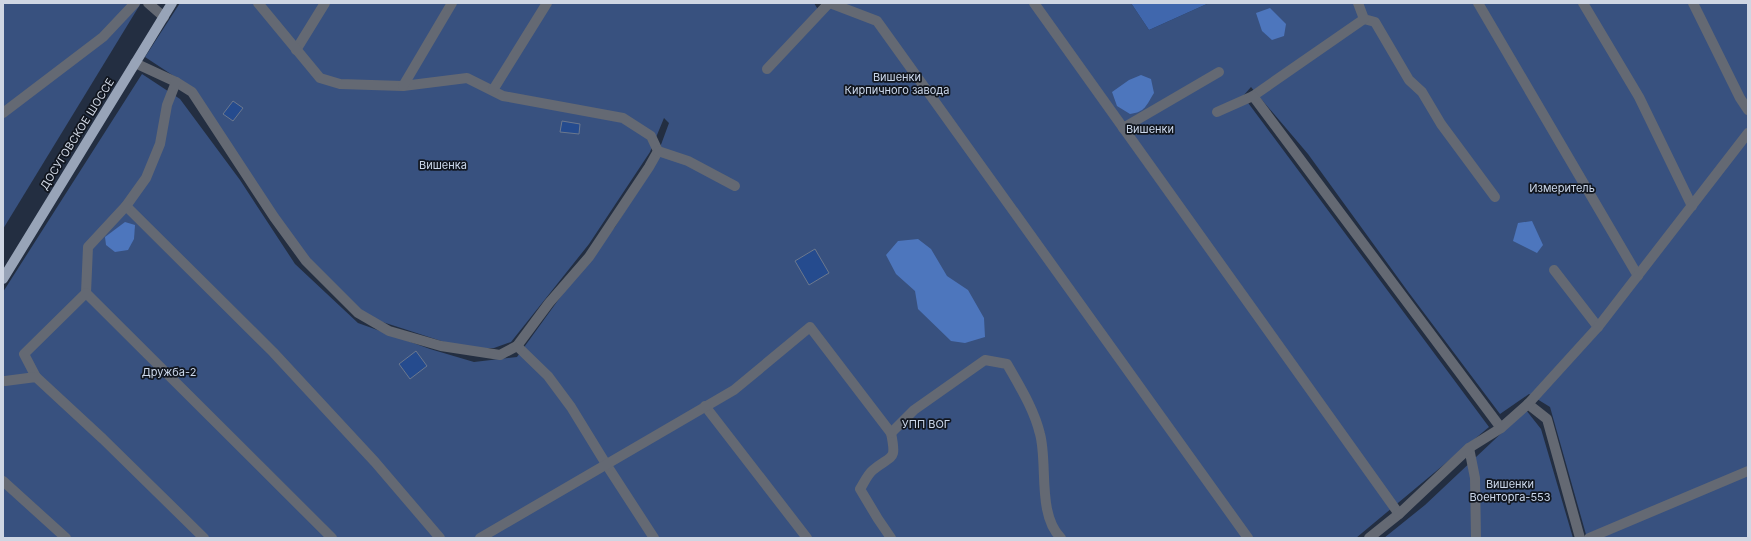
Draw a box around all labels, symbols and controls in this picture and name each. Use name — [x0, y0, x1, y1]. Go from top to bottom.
park label: Вишенки Кирпичного завода — [845, 70, 949, 97]
street label: ДОСУГОВСКОЕ ШОССЕ — [37, 76, 117, 192]
park label: Вишенки — [1126, 122, 1174, 136]
park label: Вишенка — [419, 158, 467, 172]
park label: Измеритель — [1529, 181, 1595, 195]
park label: Дружба-2 — [142, 365, 196, 379]
park label: УПП ВОГ — [902, 417, 950, 431]
park label: Вишенки Военторга-553 — [1469, 477, 1551, 504]

